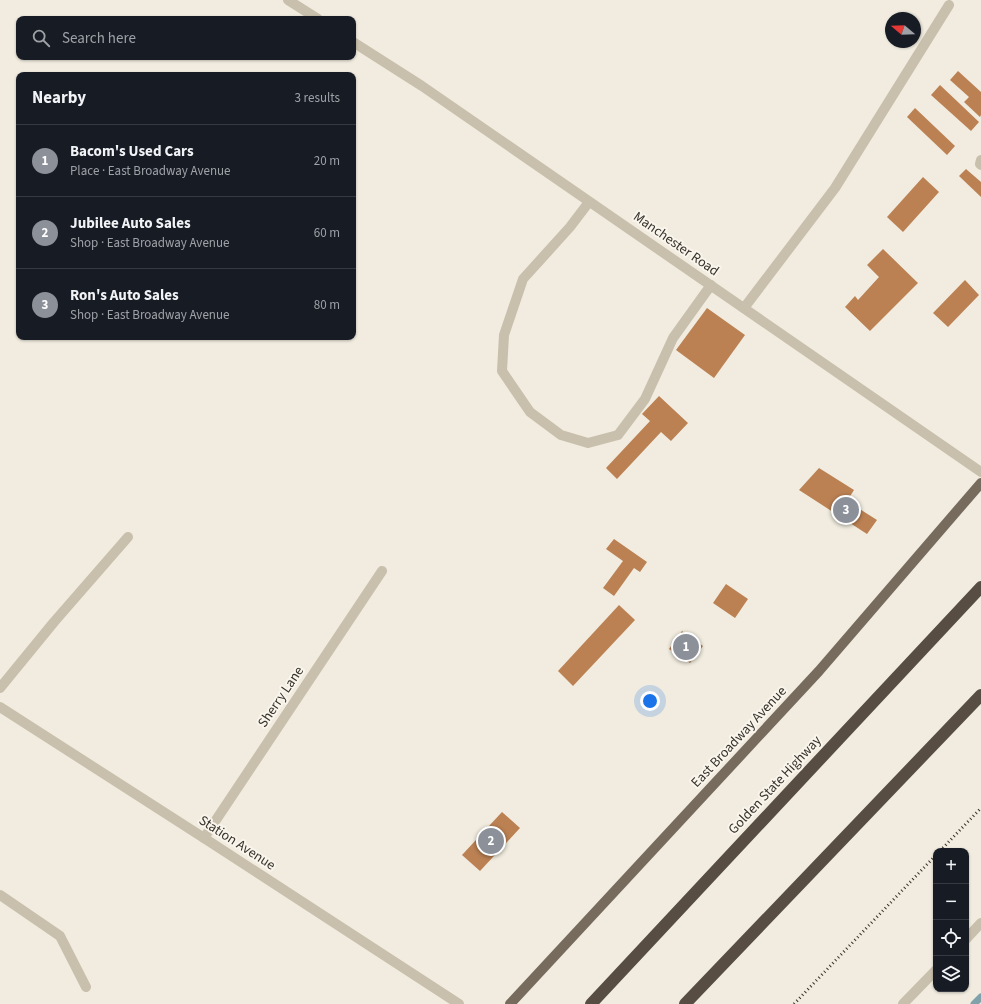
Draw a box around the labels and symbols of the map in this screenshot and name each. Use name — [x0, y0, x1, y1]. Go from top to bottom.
north arrow — [885, 12, 921, 48]
street label: Manchester Road — [629, 207, 723, 281]
pin: 3 — [833, 495, 859, 525]
pin: 1 — [673, 632, 699, 662]
street label: Sherry Lane — [253, 662, 309, 732]
street label: East Broadway Avenue — [687, 682, 791, 792]
your location — [640, 691, 660, 711]
street label: Golden State Highway — [724, 731, 826, 839]
street label: Station Avenue — [195, 811, 279, 875]
pin: 2 — [478, 826, 504, 856]

